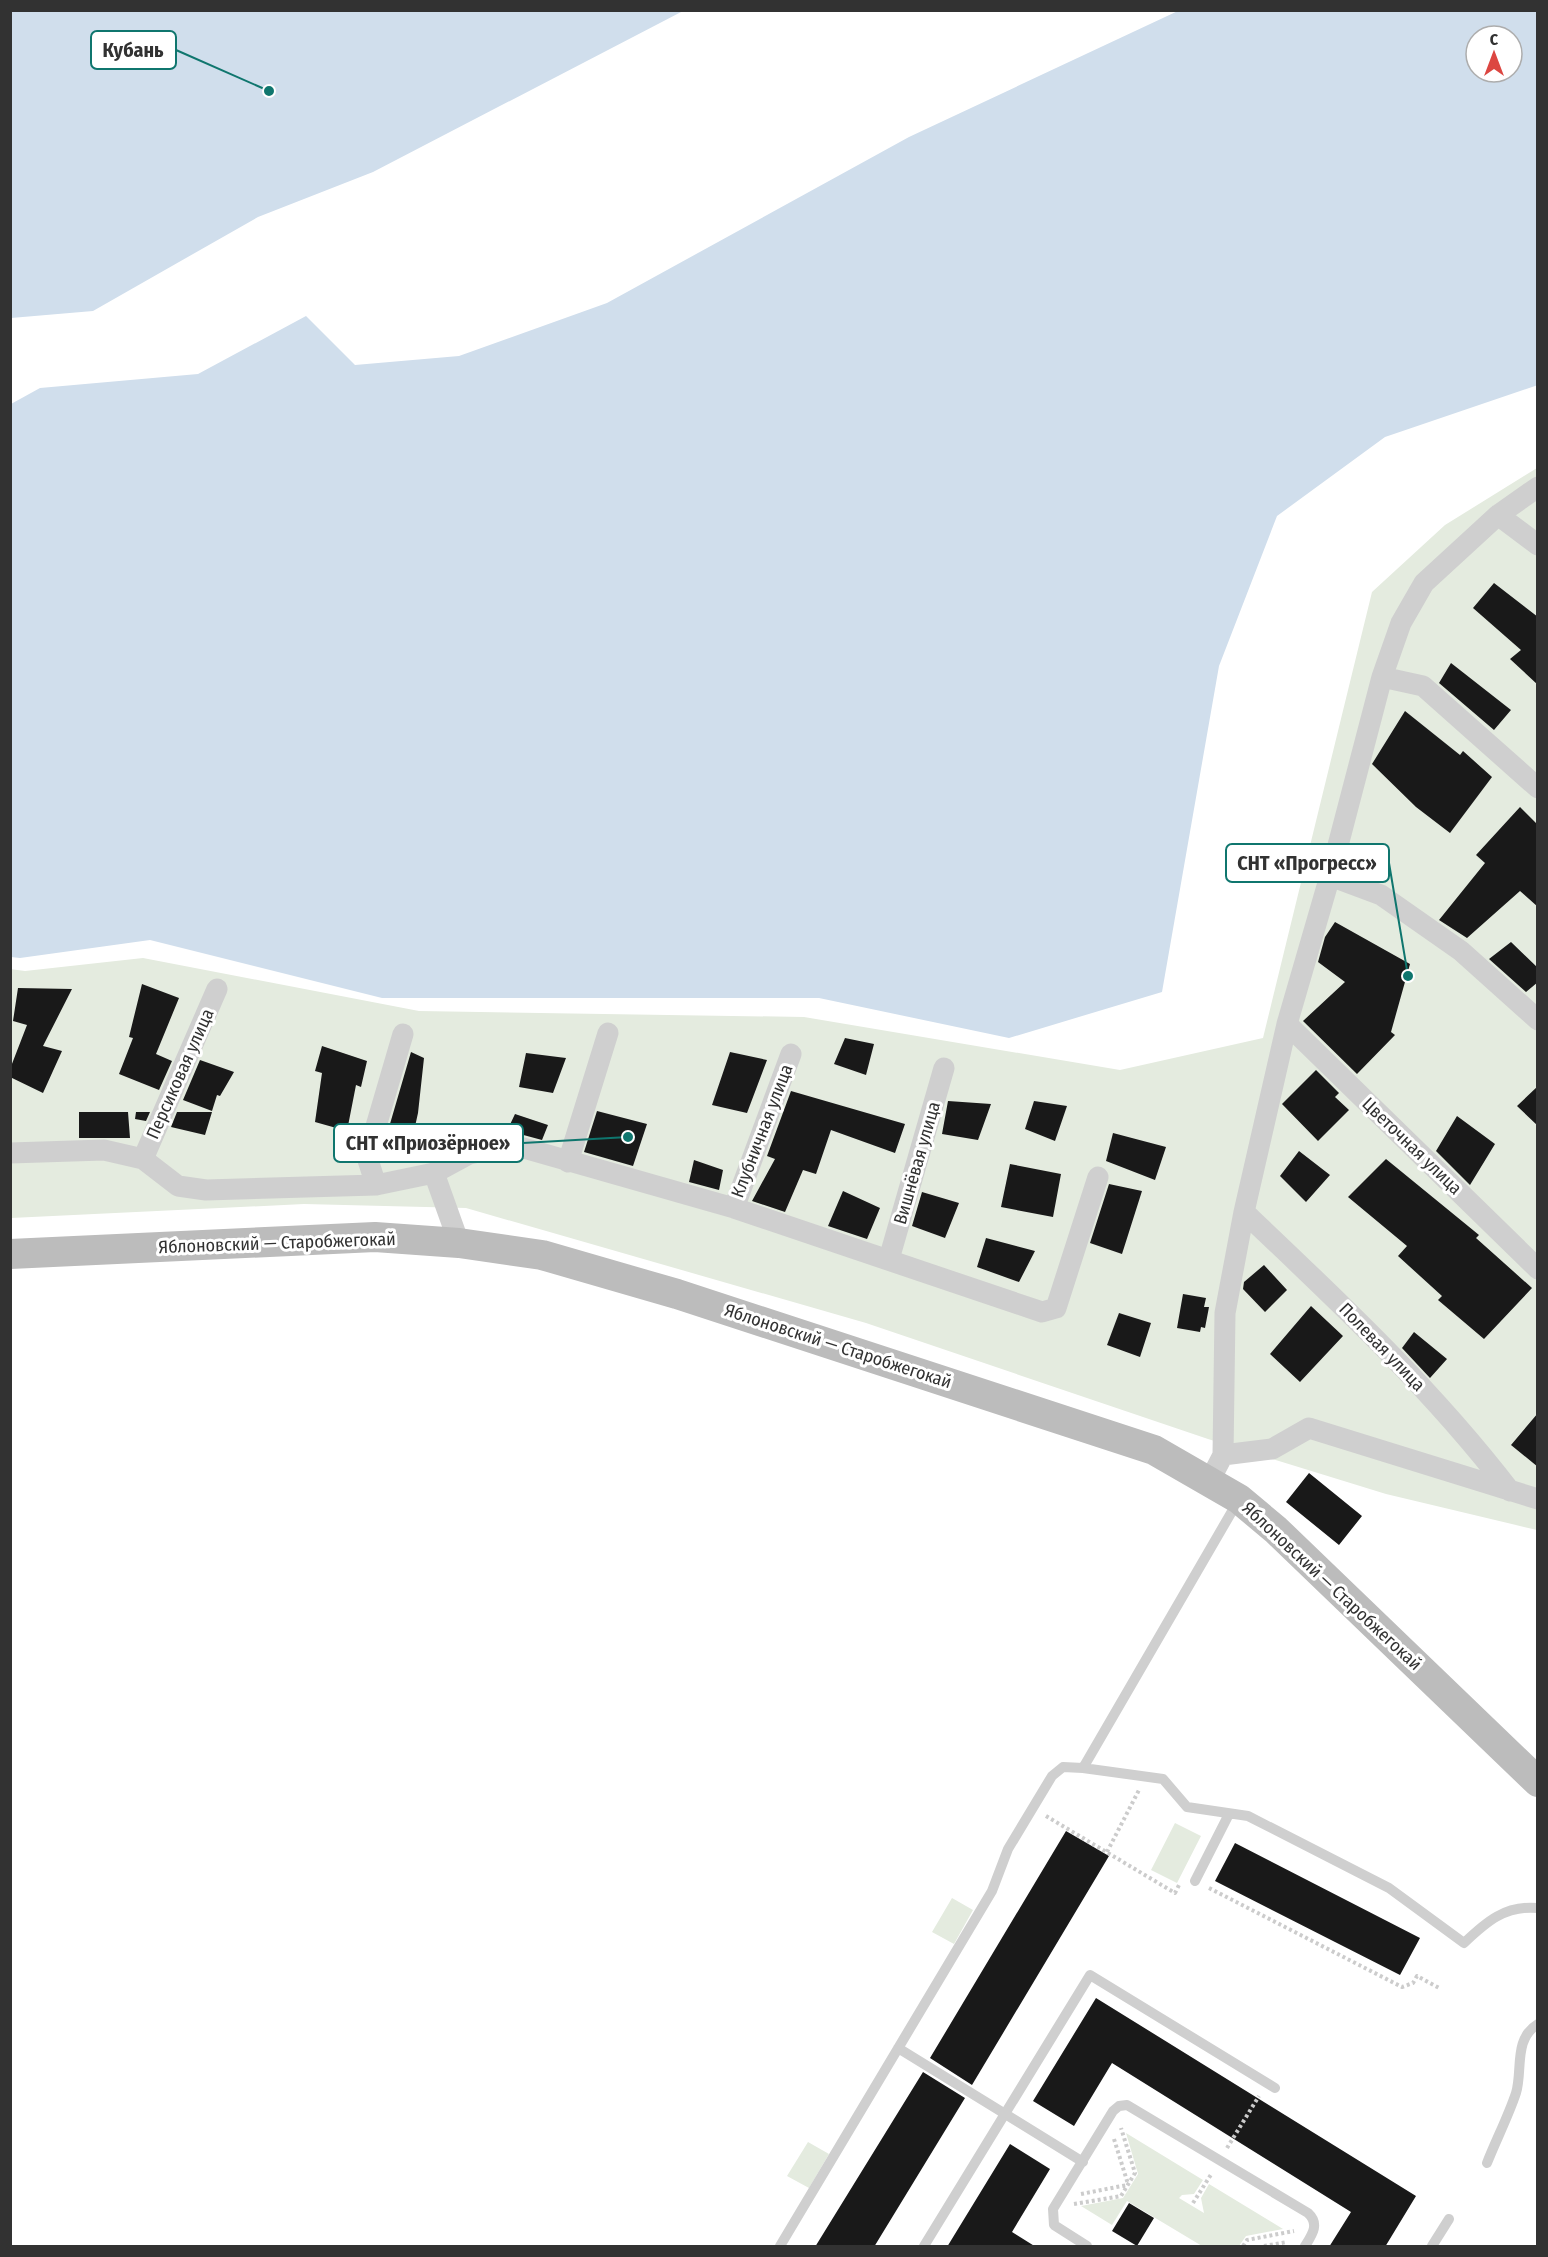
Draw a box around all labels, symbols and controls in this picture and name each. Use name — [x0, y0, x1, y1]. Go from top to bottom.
north arrow — [1464, 24, 1524, 84]
text: С — [1490, 30, 1499, 49]
callout: Кубань — [91, 31, 176, 69]
text: Кубань — [103, 38, 164, 62]
callout: СНТ «Прогресс» — [1226, 844, 1389, 882]
text: СНТ «Прогресс» — [1237, 851, 1377, 875]
street label: Персиковая улица — [141, 1005, 219, 1143]
street label: Клубничная улица — [726, 1061, 798, 1201]
street label: Цветочная улица — [1358, 1093, 1467, 1199]
street label: Вишнёвая улица — [889, 1099, 945, 1227]
callout: СНТ «Приозёрное» — [334, 1124, 523, 1162]
text: СНТ «Приозёрное» — [346, 1131, 511, 1155]
street label: Яблоновский — Старобжегокай — [158, 1228, 396, 1258]
street label: Полевая улица — [1334, 1298, 1430, 1396]
street label: Яблоновский — Старобжегокай — [722, 1299, 954, 1393]
street label: Яблоновский — Старобжегокай — [1238, 1497, 1426, 1675]

